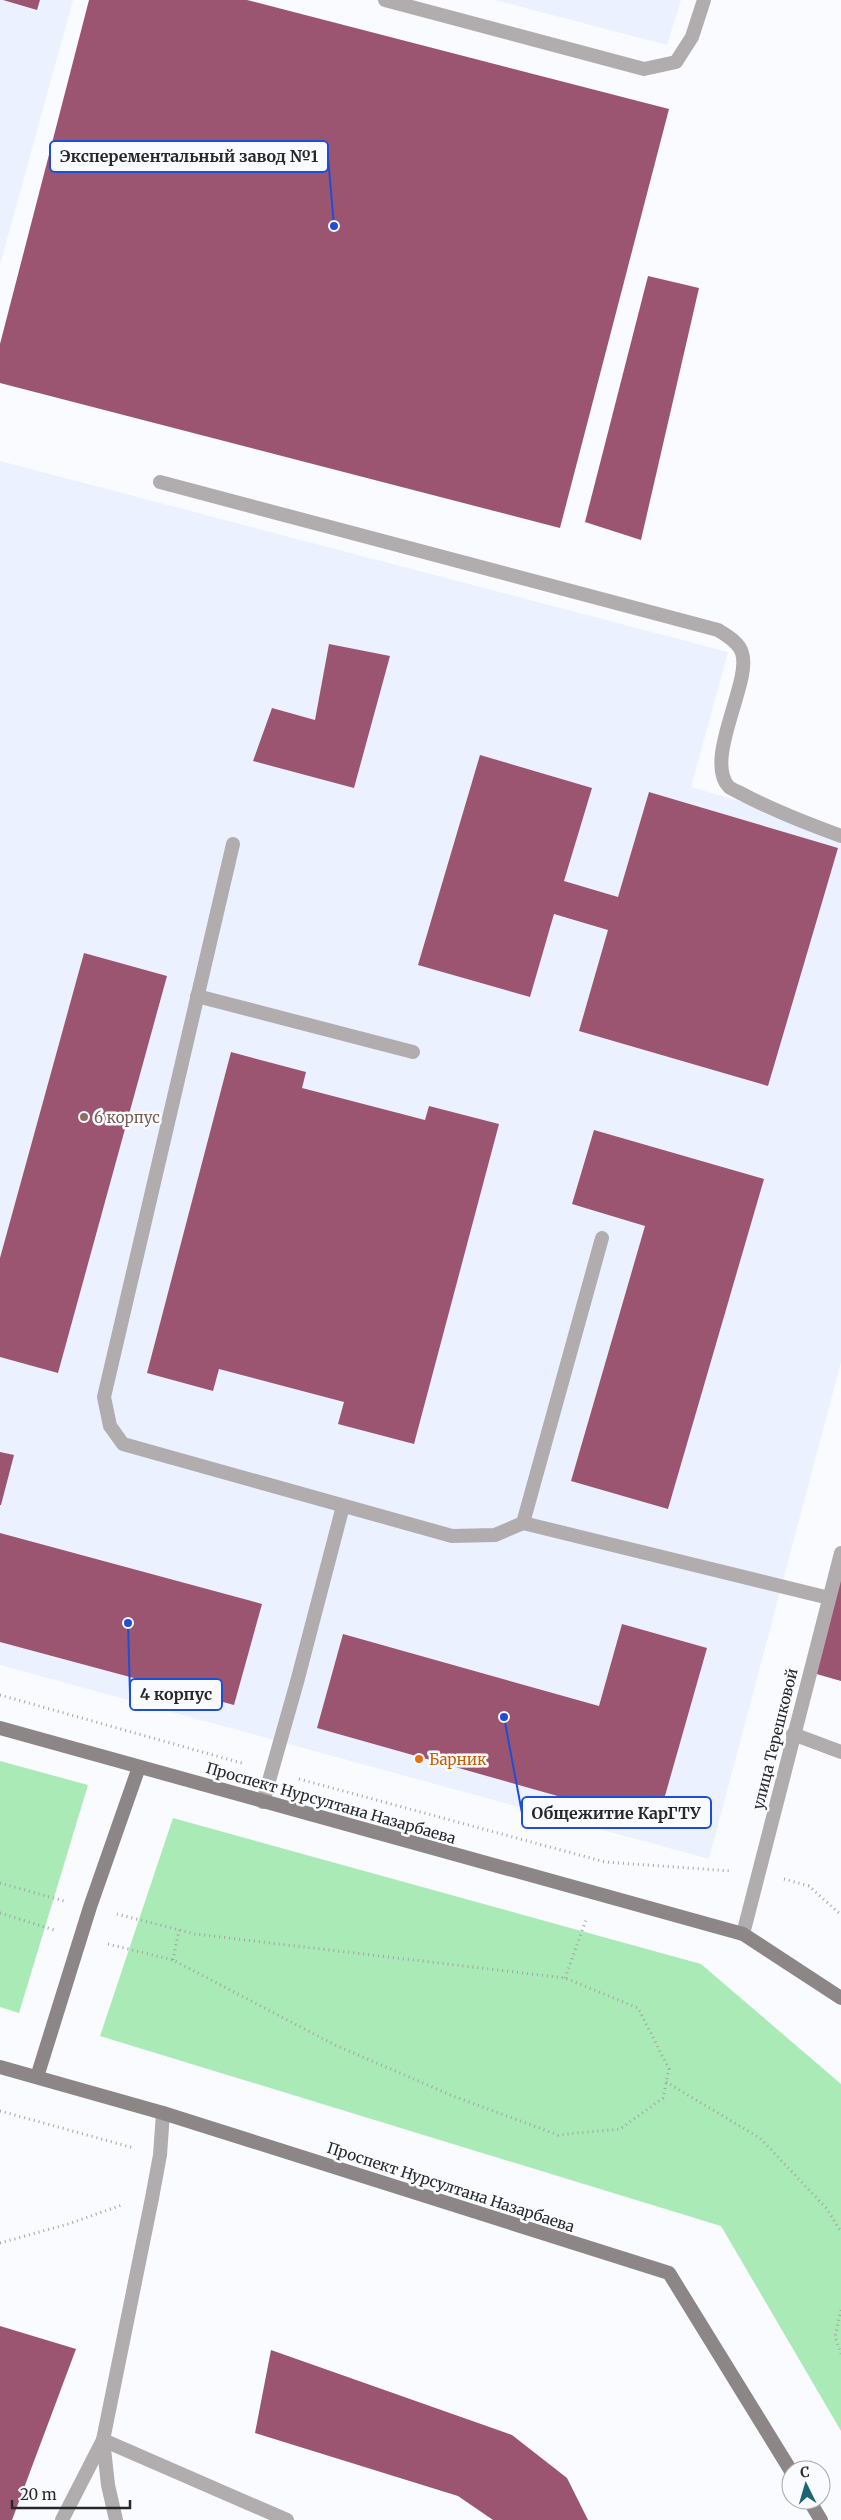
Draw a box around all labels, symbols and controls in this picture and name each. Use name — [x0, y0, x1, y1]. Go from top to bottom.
callout: Эксперементальный завод №1 — [50, 141, 328, 172]
text: Эксперементальный завод №1 — [60, 146, 319, 166]
place label: 6 корпус — [94, 1108, 160, 1127]
marker: 6 корпус — [78, 1111, 90, 1123]
street label: улица Терешковой — [748, 1666, 802, 1812]
callout: 4 корпус — [130, 1679, 222, 1710]
text: 4 корпус — [140, 1684, 212, 1704]
place label: Барник — [429, 1750, 487, 1769]
marker: Барник — [413, 1753, 425, 1765]
street label: Проспект Нурсултана Назарбаева — [204, 1758, 458, 1848]
callout: Общежитие КарГТУ — [522, 1797, 711, 1828]
text: Общежитие КарГТУ — [531, 1803, 701, 1823]
street label: Проспект Нурсултана Назарбаева — [325, 2138, 577, 2236]
north arrow — [781, 2460, 831, 2510]
text: С — [799, 2463, 810, 2481]
scale bar — [12, 2478, 130, 2510]
text: 20 m — [20, 2485, 57, 2504]

